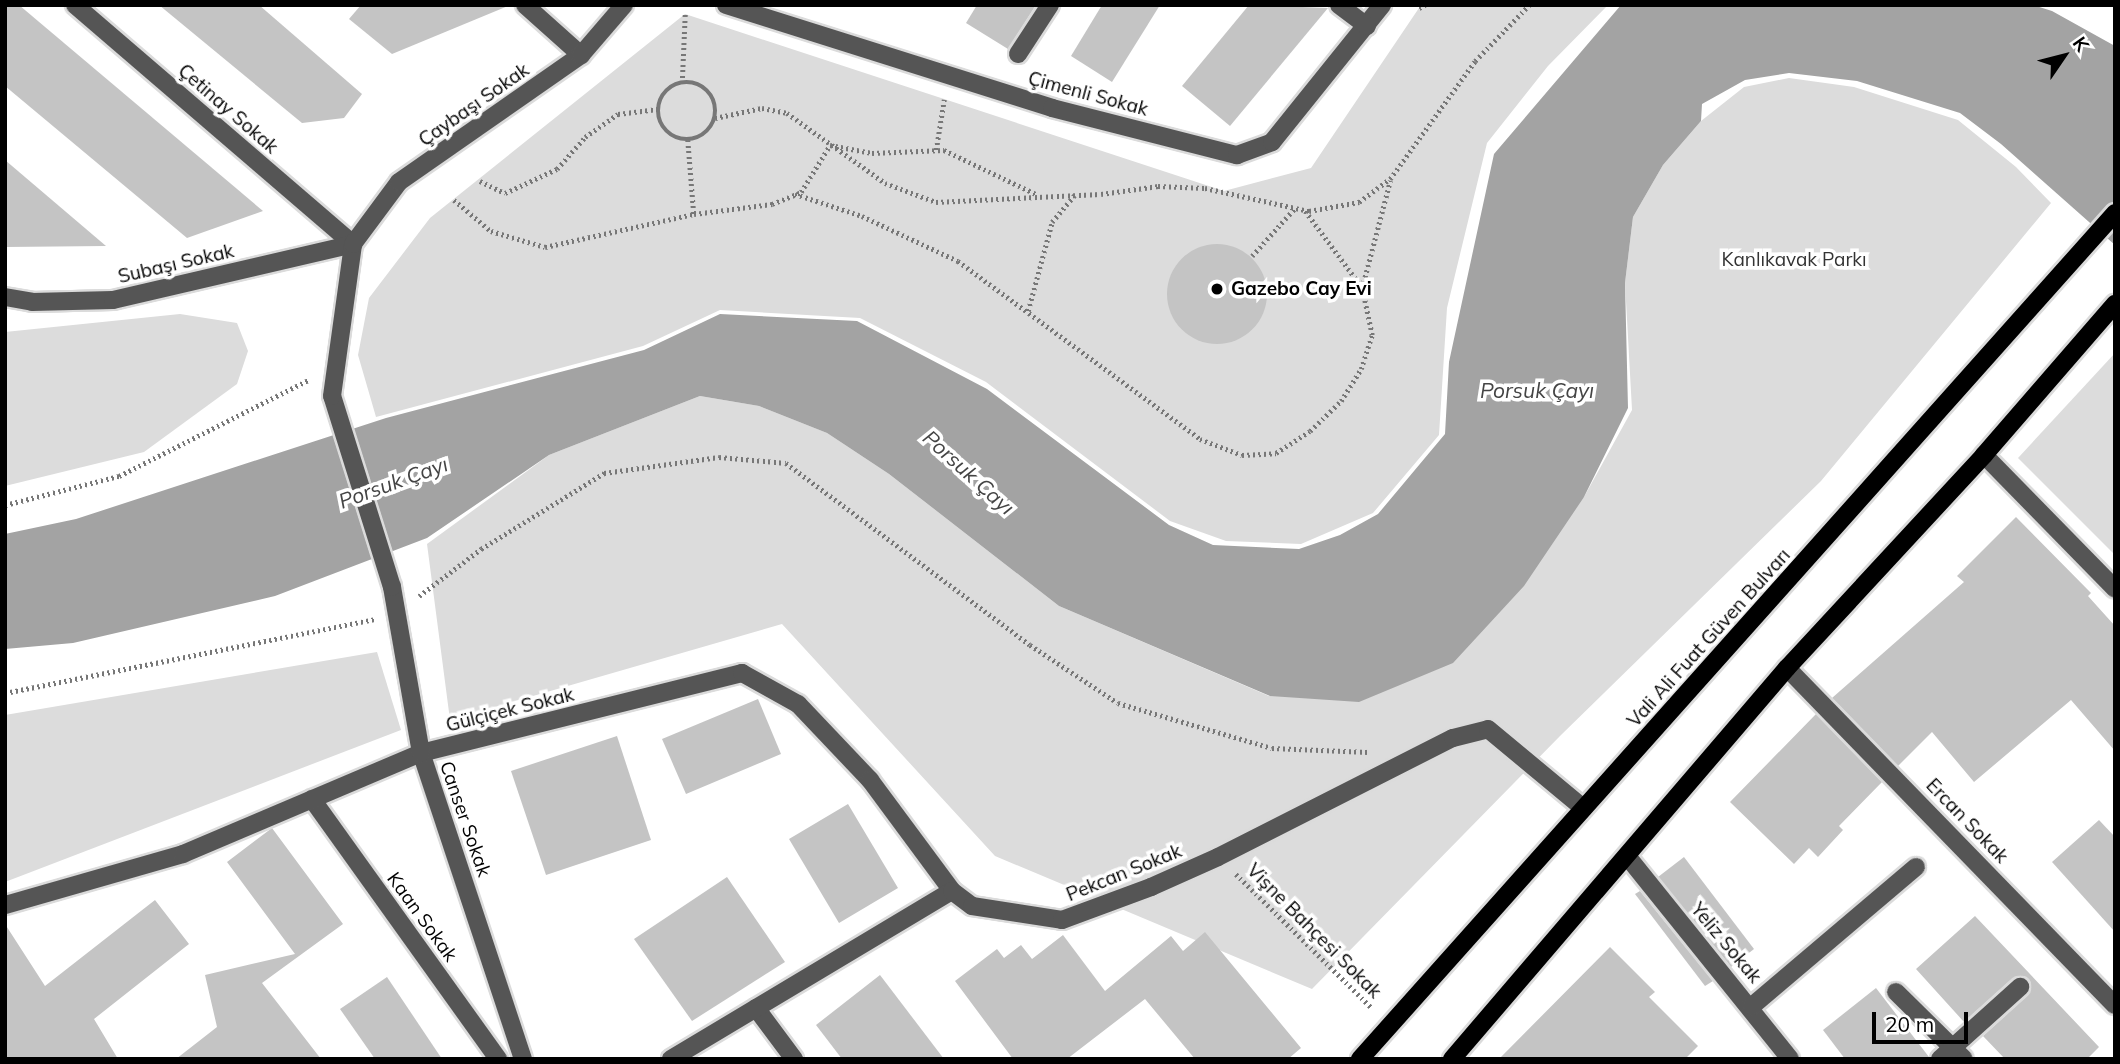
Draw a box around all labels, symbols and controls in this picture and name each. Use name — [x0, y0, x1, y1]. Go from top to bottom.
north arrow — [2029, 21, 2099, 91]
text: K — [2068, 32, 2095, 56]
street label: Çetinay Sokak — [173, 59, 283, 159]
street label: Çaybaşı Sokak — [414, 59, 534, 151]
street label: Çimenli Sokak — [1026, 67, 1150, 121]
street label: Subaşı Sokak — [116, 240, 236, 288]
park label: Kanlıkavak Parkı — [1721, 249, 1867, 271]
place label: Gazebo Cay Evi — [1231, 278, 1372, 300]
marker: Gazebo Cay Evi — [1209, 281, 1225, 297]
water label: Porsuk Çayı — [1480, 377, 1594, 403]
water label: Porsuk Çayı — [918, 424, 1020, 520]
water label: Porsuk Çayı — [335, 451, 451, 513]
street label: Vali Ali Fuat Güven Bulvarı — [1623, 544, 1795, 732]
street label: Gülçiçek Sokak — [444, 683, 576, 737]
street label: Canser Sokak — [435, 758, 495, 880]
street label: Ercan Sokak — [1921, 774, 2013, 868]
street label: Pekcan Sokak — [1063, 840, 1185, 906]
street label: Vişne Bahçesi Sokak — [1242, 859, 1386, 1003]
street label: Kaan Sokak — [382, 868, 462, 966]
street label: Yeliz Sokak — [1686, 898, 1766, 988]
scale bar — [1875, 998, 1971, 1042]
text: 20 m — [1885, 1011, 1934, 1037]

